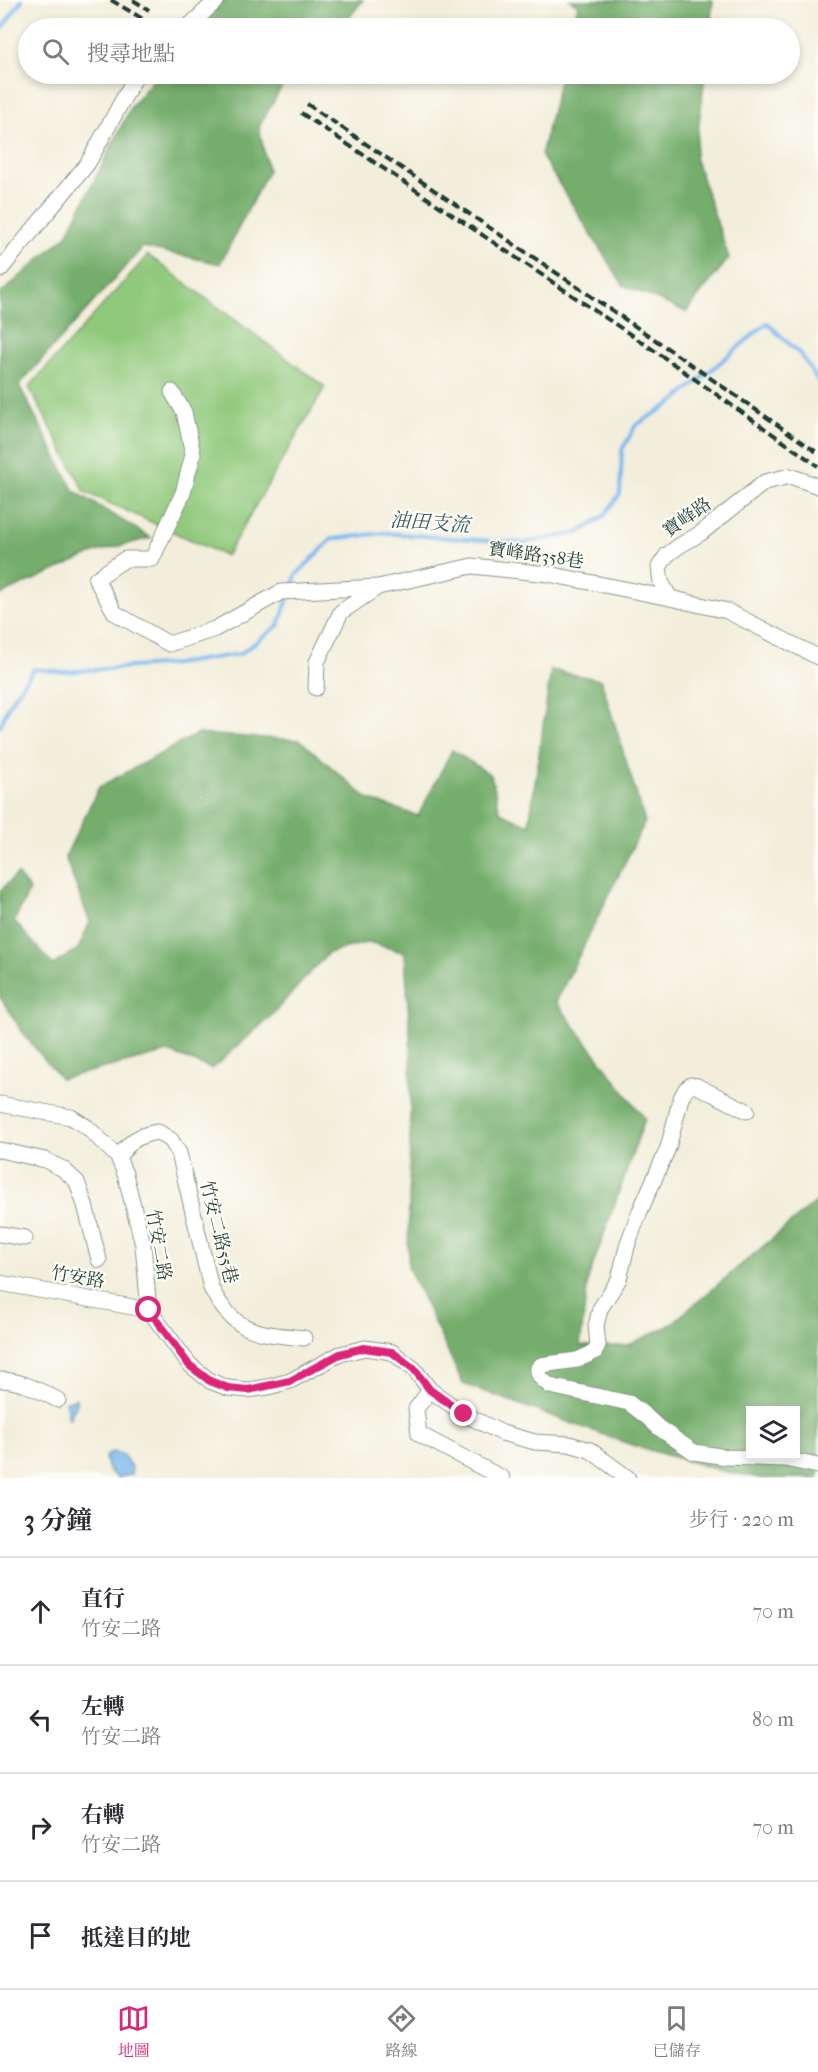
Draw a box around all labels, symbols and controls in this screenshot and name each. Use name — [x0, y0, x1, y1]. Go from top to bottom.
search box — [18, 18, 800, 84]
icon: search — [39, 35, 72, 68]
text: 搜尋地點 — [87, 41, 175, 67]
street label: 寶峰路 — [659, 493, 715, 541]
water label: 油田支流 — [389, 508, 474, 537]
street label: 寶峰路358巷 — [487, 538, 585, 573]
street label: 竹安二路55巷 — [196, 1178, 241, 1286]
street label: 竹安二路 — [142, 1208, 175, 1282]
street label: 竹安路 — [50, 1262, 106, 1293]
route start — [135, 1296, 161, 1322]
route end — [450, 1400, 476, 1426]
map controls — [746, 1406, 800, 1460]
button: layers — [746, 1406, 800, 1460]
text: 3 分鐘 — [24, 1505, 92, 1536]
text: 步行 · 220 m — [689, 1508, 794, 1531]
text: 直行 — [81, 1586, 125, 1612]
icon: ahead — [24, 1595, 57, 1628]
text: 70 m — [752, 1600, 794, 1623]
text: 竹安二路 — [81, 1617, 161, 1640]
text: 左轉 — [81, 1694, 125, 1720]
icon: left — [24, 1703, 57, 1736]
text: 80 m — [752, 1708, 794, 1731]
text: 竹安二路 — [81, 1725, 161, 1748]
text: 右轉 — [81, 1802, 125, 1828]
icon: right — [24, 1811, 57, 1844]
text: 70 m — [752, 1816, 794, 1839]
text: 竹安二路 — [81, 1833, 161, 1856]
icon: arrive — [24, 1919, 57, 1952]
text: 抵達目的地 — [81, 1925, 191, 1951]
tab: 地圖 — [117, 2002, 150, 2061]
tab: 路線 — [385, 2002, 418, 2061]
tab: 已儲存 — [653, 2002, 701, 2061]

